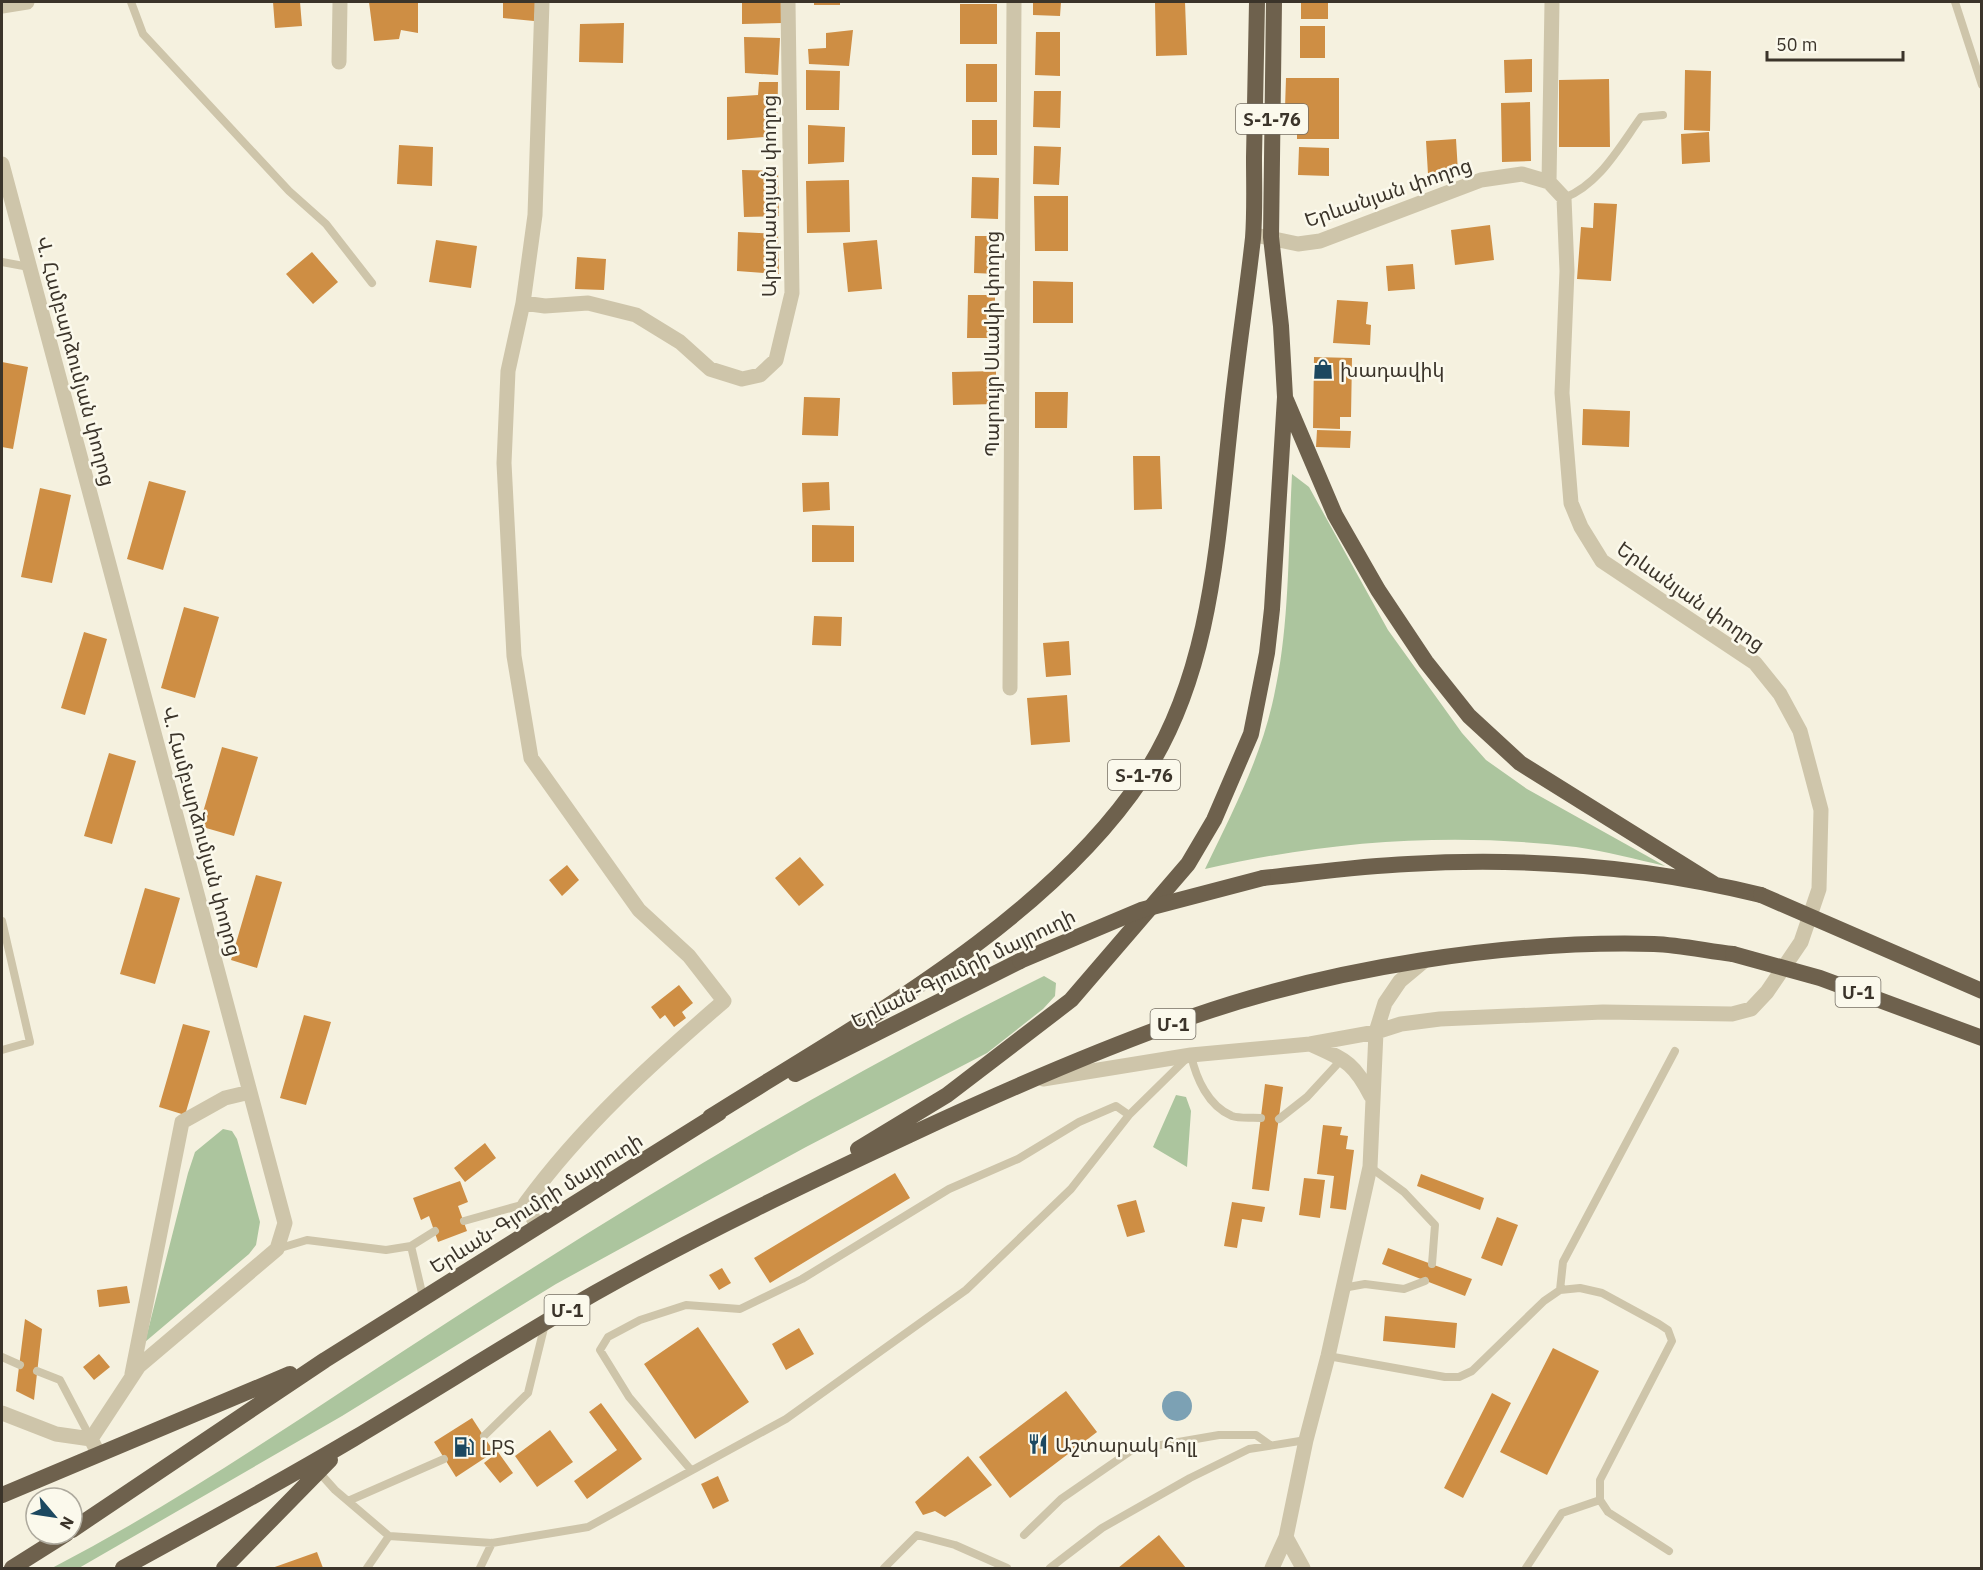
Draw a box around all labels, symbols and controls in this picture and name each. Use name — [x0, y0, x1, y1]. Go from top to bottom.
scale bar — [1767, 24, 1904, 62]
text: 50 m — [1776, 33, 1818, 56]
street label: Արարատյան փողոց — [755, 95, 782, 297]
road number: Տ-1-76 — [1236, 104, 1308, 134]
street label: Երևանյան փողոց — [1301, 151, 1475, 233]
street label: Պարույր Սևակի փողոց — [978, 231, 1005, 457]
street label: Վ. Համբարձումյան փողոց — [30, 233, 122, 489]
place label: խադավիկ — [1340, 356, 1444, 383]
shop icon: խադավիկ — [1311, 357, 1335, 381]
street label: Երևանյան փողոց — [1611, 535, 1771, 657]
street label: Վ. Համբարձումյան փողոց — [156, 703, 248, 959]
road number: Տ-1-76 — [1108, 760, 1180, 790]
street label: Երևան-Գյումրի մայրուղի — [846, 902, 1080, 1034]
road number: Մ-1 — [1836, 977, 1880, 1007]
road number: Մ-1 — [1150, 1009, 1196, 1039]
street label: Երևան-Գյումրի մայրուղի — [424, 1126, 648, 1280]
road number: Մ-1 — [544, 1295, 590, 1325]
place label: Աշտարակ հոլլ — [1055, 1431, 1198, 1458]
restaurant icon: Աշտարակ հոլլ — [1026, 1432, 1050, 1456]
place label: LPS — [481, 1434, 515, 1461]
fuel station icon: LPS — [452, 1435, 476, 1459]
north arrow — [24, 1486, 84, 1546]
text: N — [56, 1513, 79, 1533]

